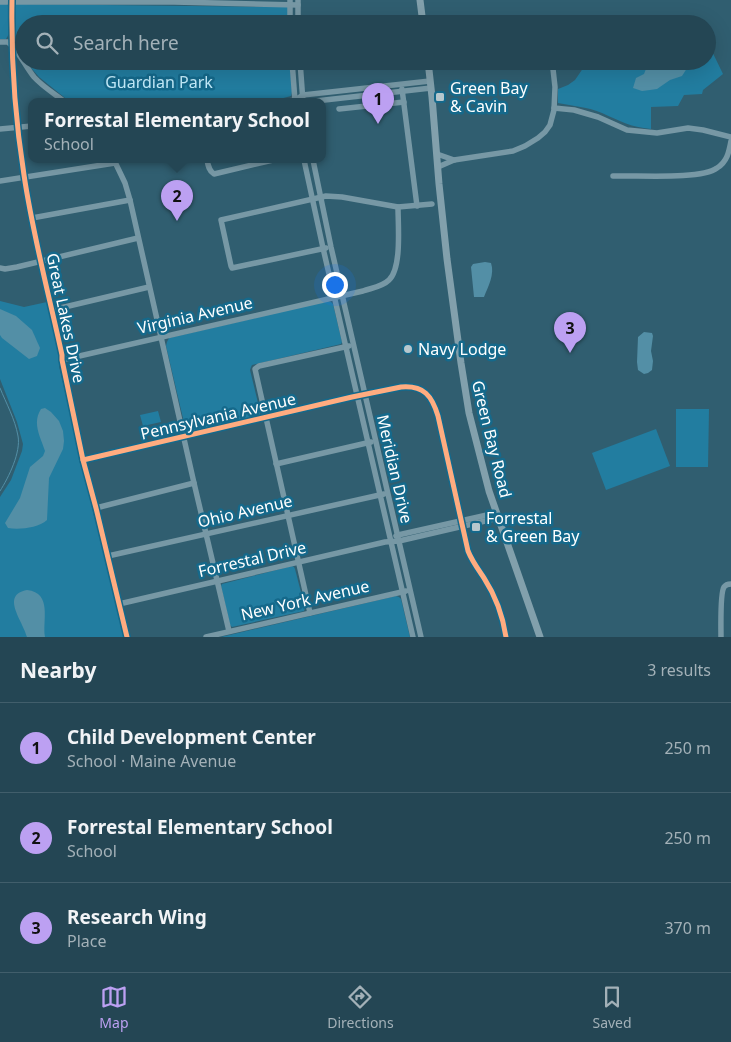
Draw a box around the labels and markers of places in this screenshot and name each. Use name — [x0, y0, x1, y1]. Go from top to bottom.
place label: Green Bay & Cavin — [450, 77, 528, 117]
pin: 1 — [362, 83, 394, 124]
marker: Green Bay & Cavin — [434, 91, 446, 103]
pin: 2 — [161, 180, 193, 221]
pin: 3 — [554, 312, 586, 353]
place label: Navy Lodge — [418, 338, 506, 360]
marker: Navy Lodge — [402, 343, 414, 355]
place label: Forrestal & Green Bay — [486, 507, 580, 547]
marker: Forrestal & Green Bay — [470, 521, 482, 533]

